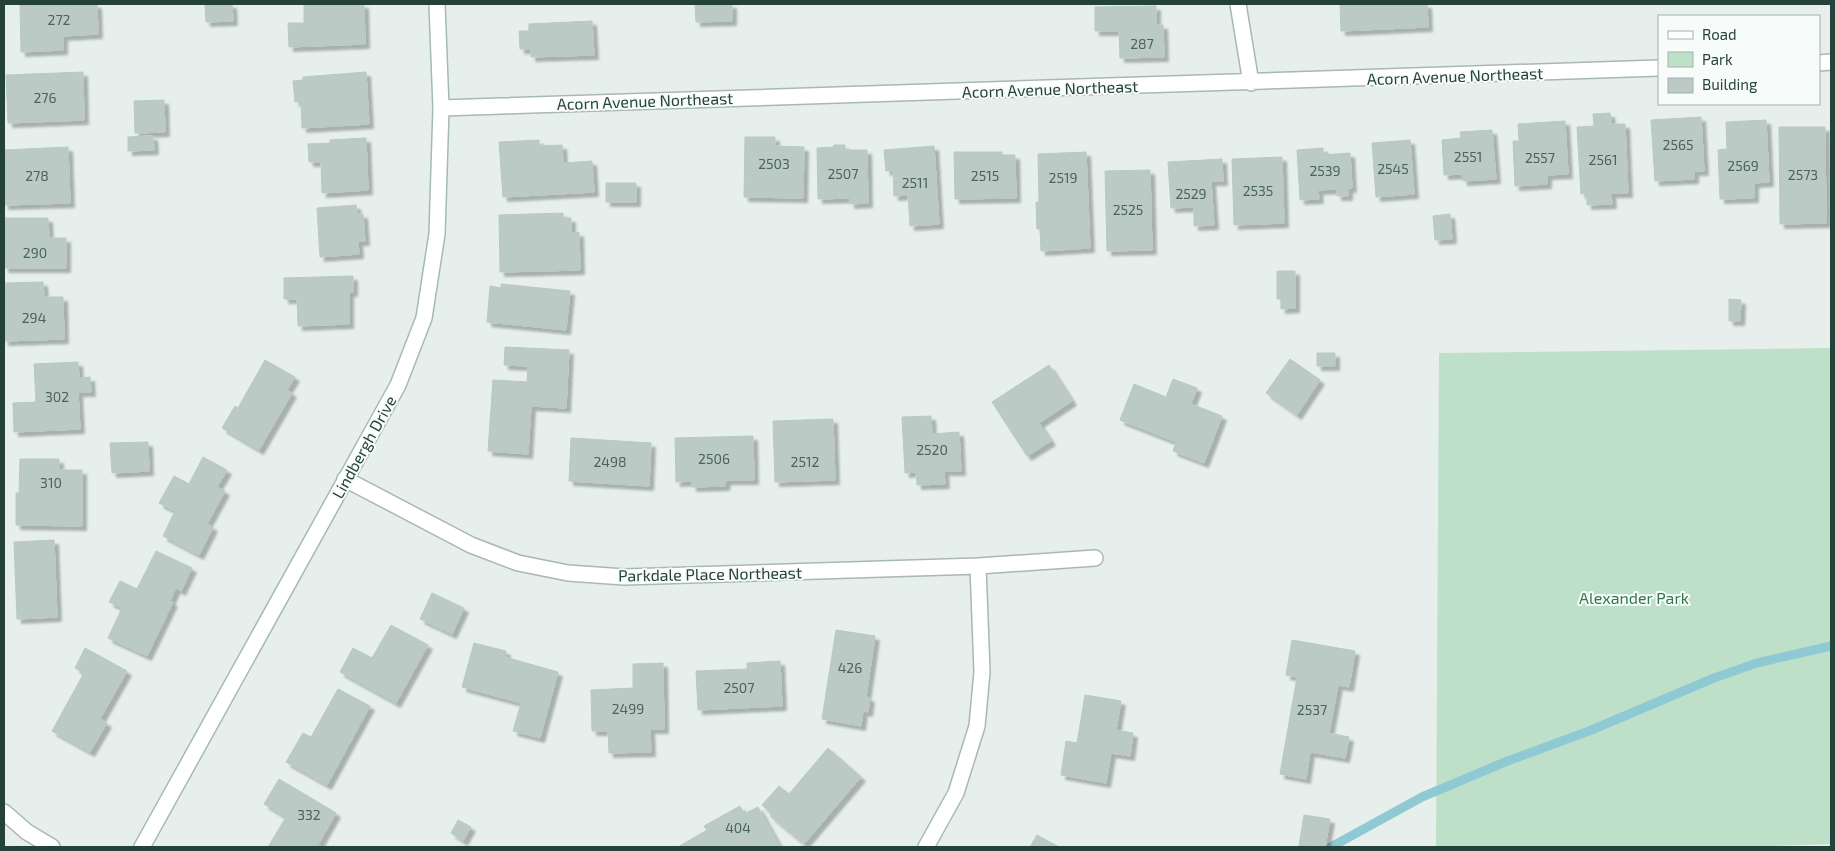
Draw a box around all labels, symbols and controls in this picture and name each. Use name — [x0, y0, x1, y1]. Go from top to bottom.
house number: 272 — [48, 11, 71, 28]
legend — [1658, 15, 1820, 105]
text: Road — [1702, 25, 1737, 43]
house number: 287 — [1130, 35, 1154, 52]
text: Park — [1702, 50, 1733, 68]
street label: Acorn Avenue Northeast — [1366, 63, 1544, 88]
text: Building — [1702, 75, 1758, 93]
street label: Acorn Avenue Northeast — [961, 76, 1139, 101]
street label: Acorn Avenue Northeast — [556, 88, 734, 113]
house number: 276 — [33, 89, 57, 106]
house number: 2565 — [1663, 136, 1693, 153]
house number: 2551 — [1454, 148, 1482, 165]
house number: 2557 — [1525, 149, 1555, 166]
house number: 2561 — [1589, 151, 1617, 168]
house number: 2503 — [758, 155, 790, 172]
house number: 2569 — [1727, 157, 1759, 174]
house number: 2545 — [1377, 160, 1409, 177]
house number: 2539 — [1309, 162, 1341, 179]
house number: 2507 — [828, 165, 858, 182]
house number: 2573 — [1788, 166, 1818, 183]
house number: 278 — [25, 167, 49, 184]
house number: 2515 — [971, 167, 999, 184]
house number: 2519 — [1049, 169, 1077, 186]
house number: 2511 — [902, 174, 928, 191]
house number: 2535 — [1243, 182, 1273, 199]
house number: 2529 — [1175, 185, 1207, 202]
house number: 2525 — [1113, 201, 1143, 218]
house number: 290 — [23, 244, 47, 261]
house number: 294 — [22, 309, 46, 326]
house number: 302 — [45, 388, 69, 405]
street label: Lindbergh Drive — [327, 392, 400, 501]
house number: 2520 — [916, 441, 948, 458]
house number: 2506 — [698, 450, 730, 467]
house number: 2498 — [594, 453, 626, 470]
house number: 2512 — [791, 453, 820, 470]
house number: 310 — [40, 474, 62, 491]
street label: Parkdale Place Northeast — [618, 562, 802, 585]
park label: Alexander Park — [1579, 588, 1689, 607]
house number: 426 — [838, 659, 862, 676]
house number: 2507 — [724, 679, 754, 696]
house number: 2499 — [612, 700, 644, 717]
house number: 2537 — [1297, 701, 1327, 718]
house number: 332 — [297, 806, 321, 823]
house number: 404 — [725, 819, 751, 836]

